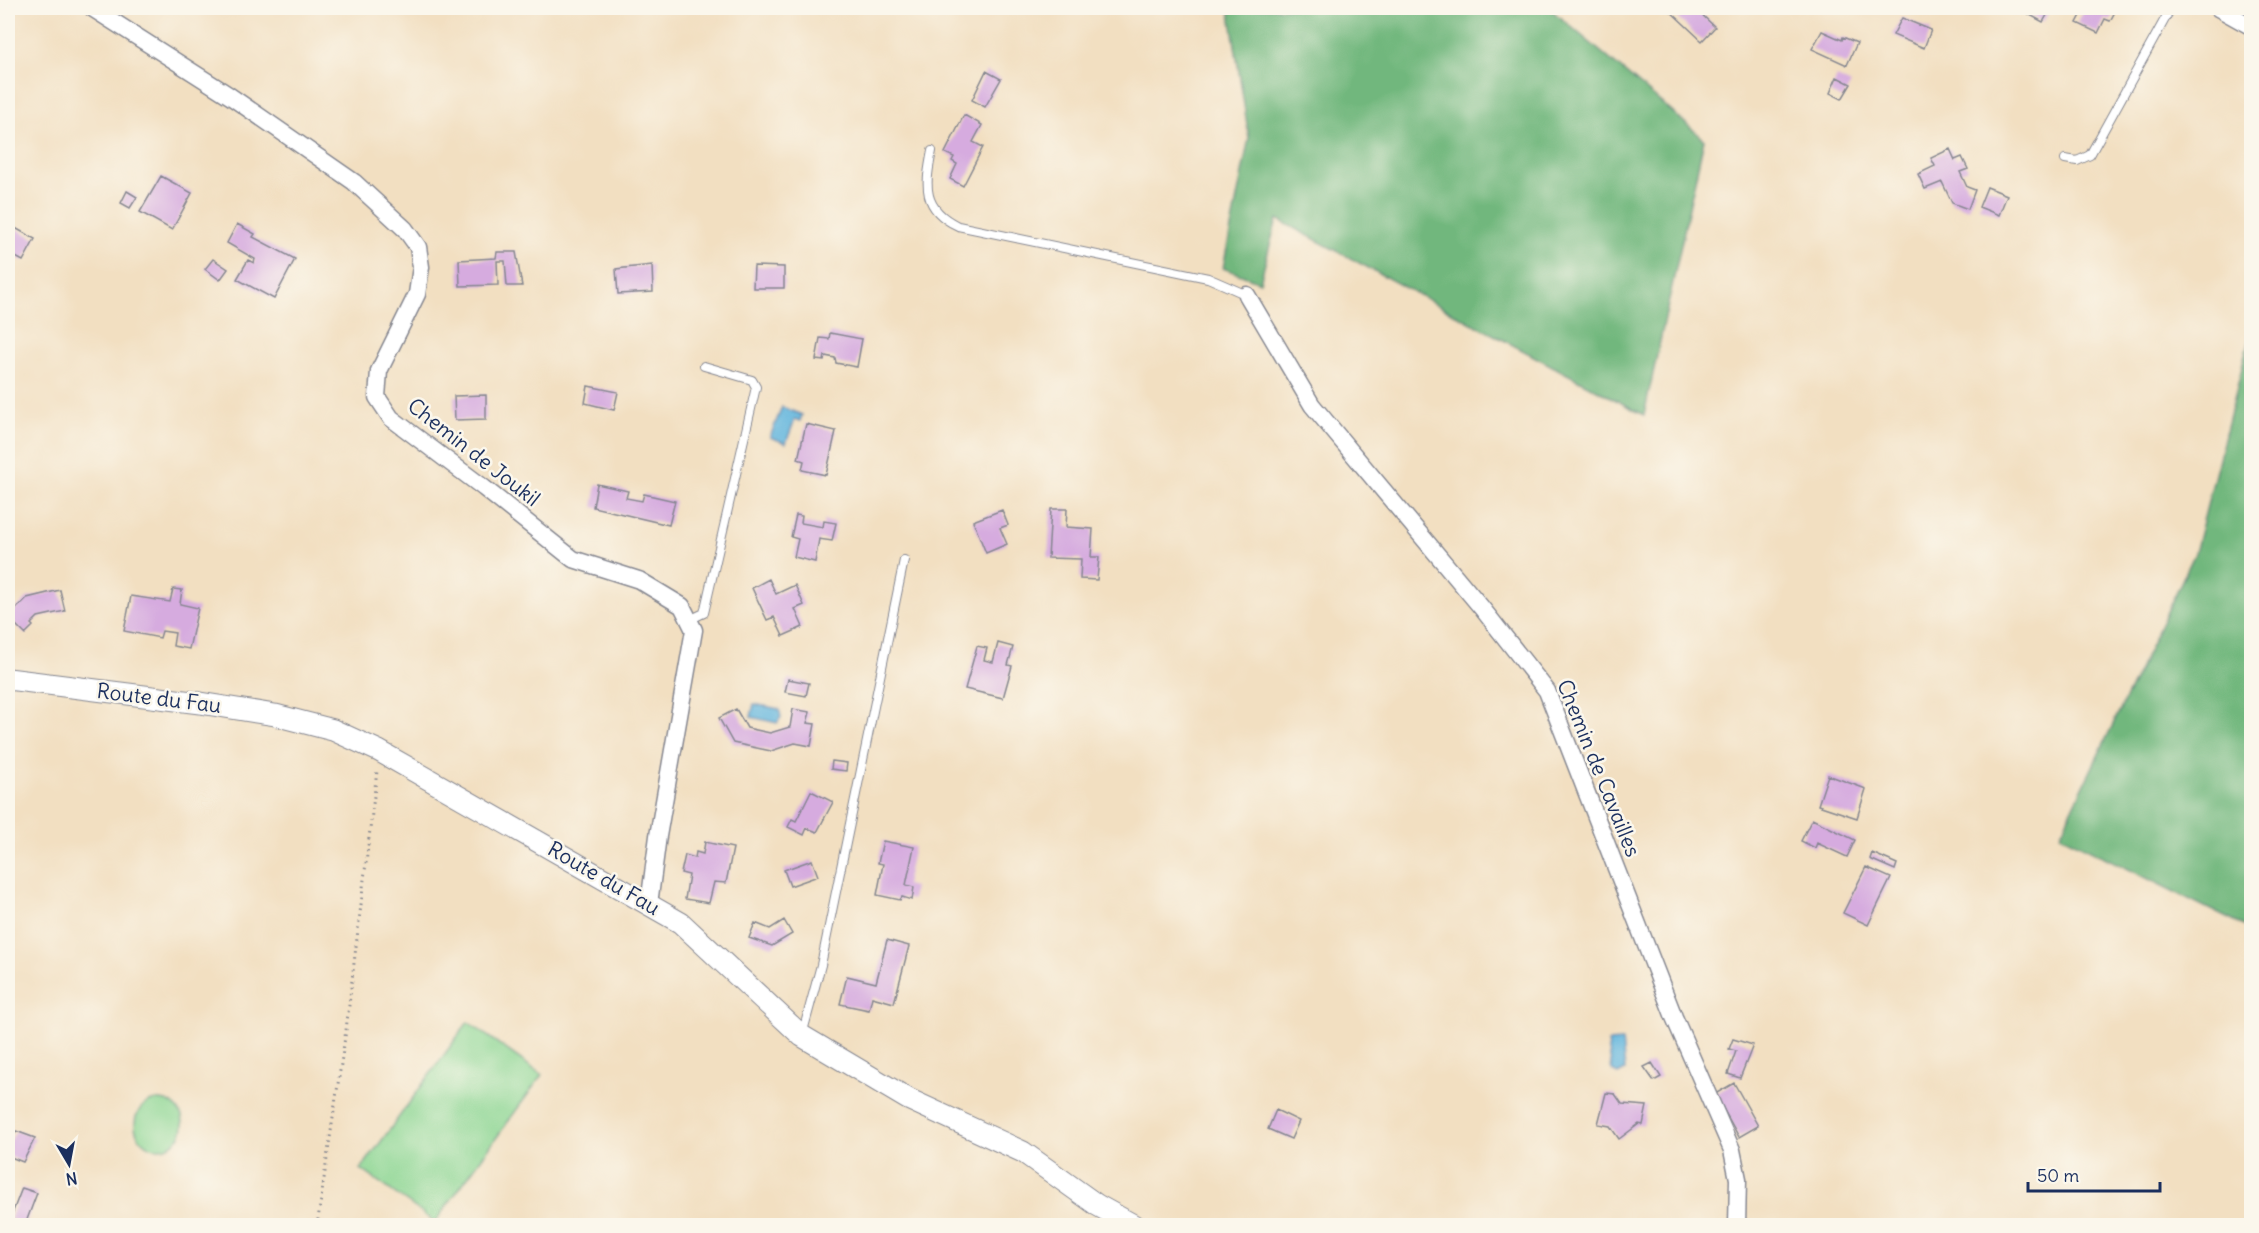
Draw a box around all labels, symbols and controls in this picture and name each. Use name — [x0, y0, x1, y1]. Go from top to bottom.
street label: Chemin de Joukil — [402, 392, 546, 512]
street label: Chemin de Cavailles — [1551, 675, 1647, 861]
street label: Route du Fau — [95, 677, 223, 719]
street label: Route du Fau — [543, 835, 665, 921]
north arrow — [39, 1134, 99, 1194]
scale bar — [2028, 1155, 2160, 1193]
text: 50 m — [2037, 1164, 2079, 1187]
text: N — [64, 1168, 79, 1190]

